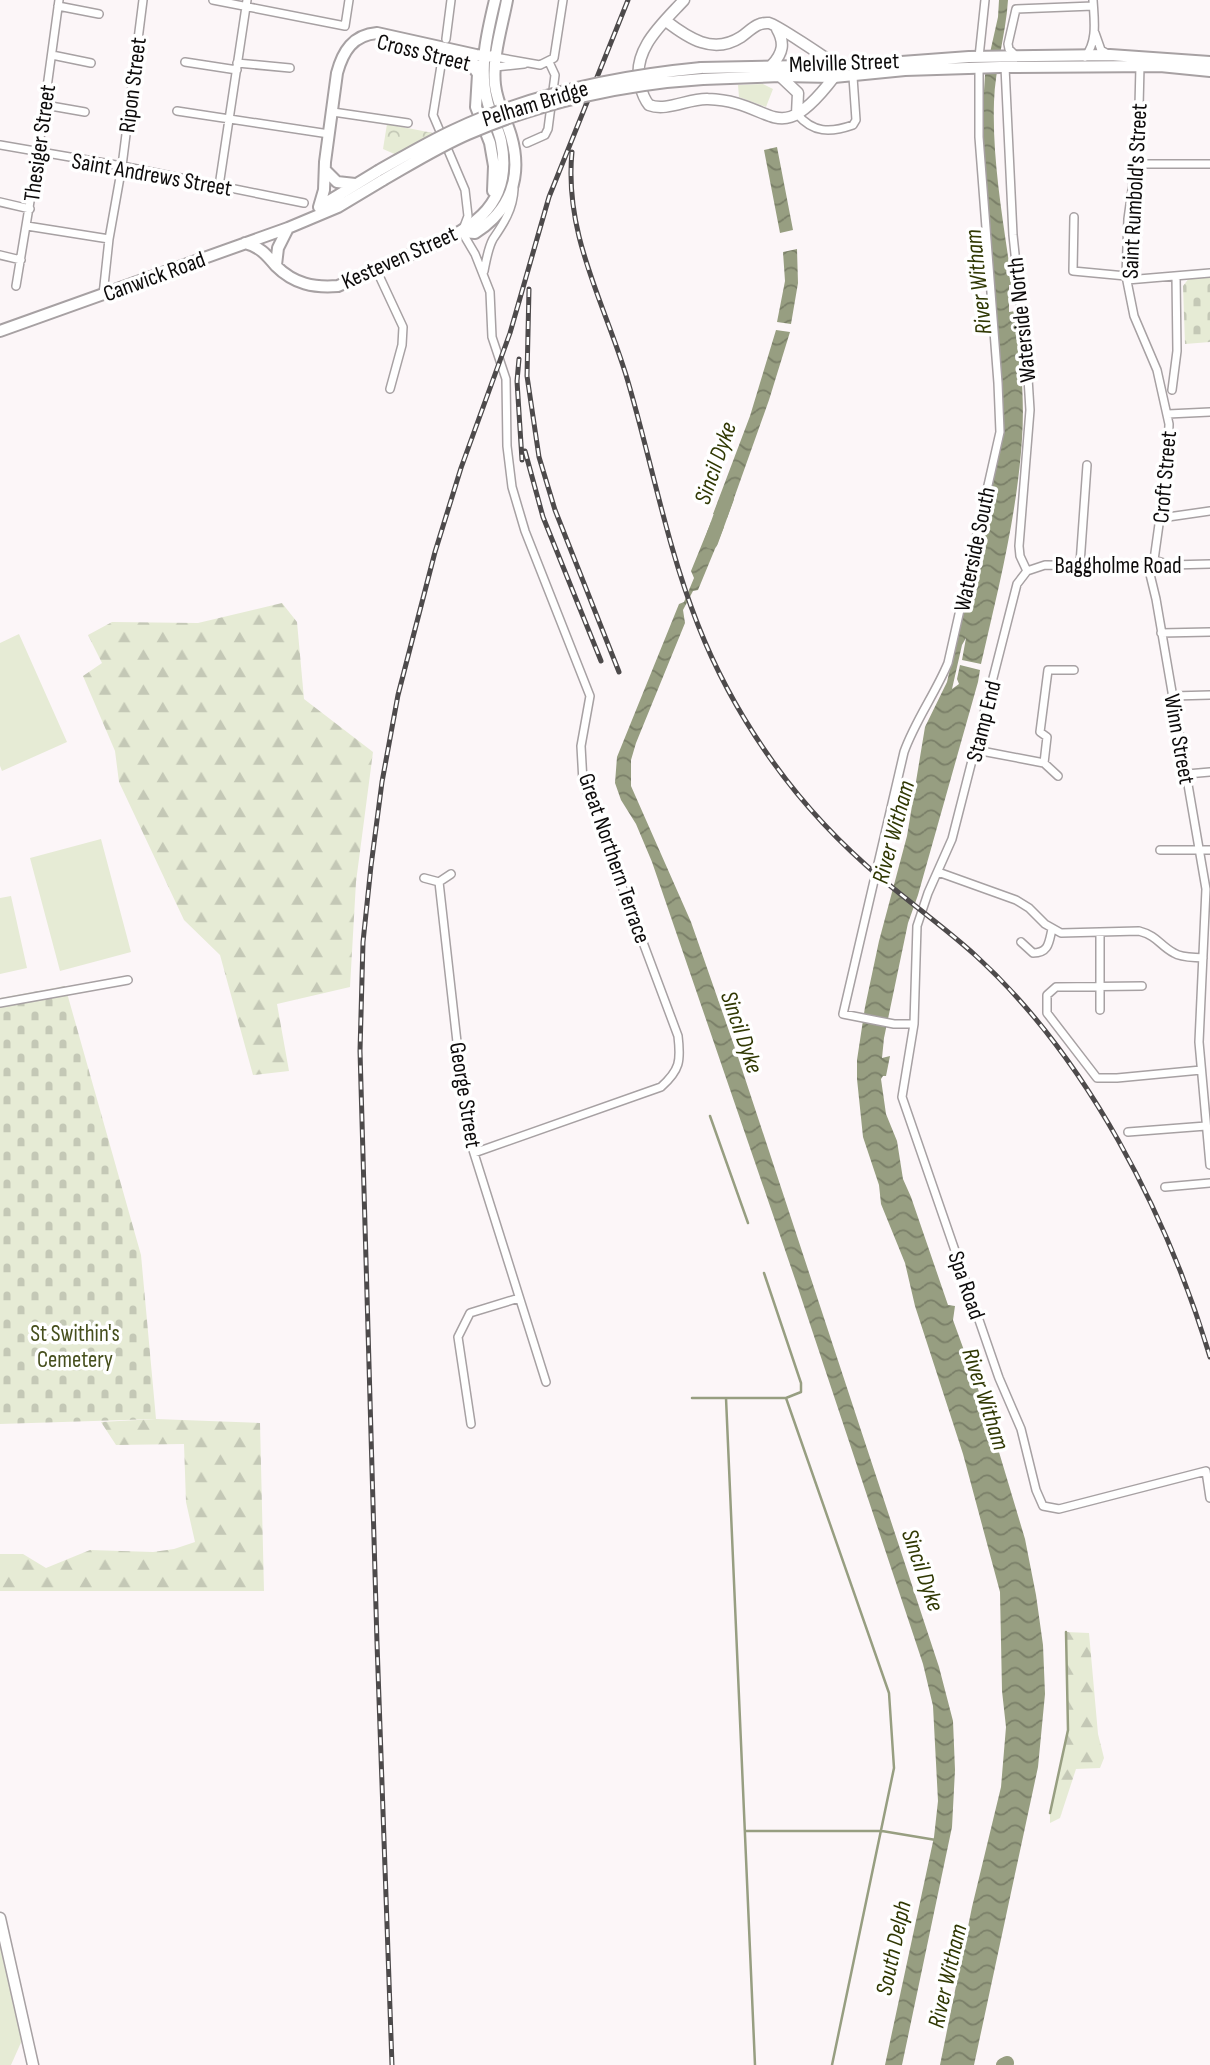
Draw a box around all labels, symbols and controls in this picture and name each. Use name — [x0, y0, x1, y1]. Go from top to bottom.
street label: Cross Street — [374, 28, 473, 78]
street label: Ripon Street — [113, 36, 153, 134]
street label: Melville Street — [788, 47, 900, 79]
street label: Pelham Bridge — [479, 75, 592, 133]
street label: Thesiger Street — [18, 83, 62, 203]
street label: Saint Rumbold's Street — [1116, 103, 1154, 280]
street label: Saint Andrews Street — [70, 147, 234, 203]
street label: Kesteven Street — [337, 220, 461, 296]
water label: River Witham — [959, 228, 998, 336]
street label: Canwick Road — [99, 246, 209, 308]
street label: Waterside North — [1002, 256, 1042, 384]
water label: Sincil Dyke — [688, 418, 743, 508]
street label: Croft Street — [1147, 430, 1183, 524]
street label: Waterside South — [948, 484, 1002, 614]
street label: Baggholme Road — [1054, 552, 1182, 580]
street label: Stamp End — [960, 678, 1008, 765]
street label: Winn Street — [1157, 692, 1201, 786]
street label: Great Northern Terrace — [572, 770, 656, 947]
water label: River Witham — [866, 777, 921, 887]
water label: Sincil Dyke — [714, 987, 769, 1077]
street label: George Street — [443, 1040, 487, 1150]
street label: Spa Road — [941, 1248, 991, 1323]
park label: St Swithin's Cemetery — [30, 1320, 120, 1374]
water label: River Witham — [955, 1344, 1016, 1454]
water label: Sincil Dyke — [895, 1525, 950, 1615]
water label: South Delph — [869, 1898, 918, 1998]
water label: River Witham — [921, 1921, 973, 2031]

